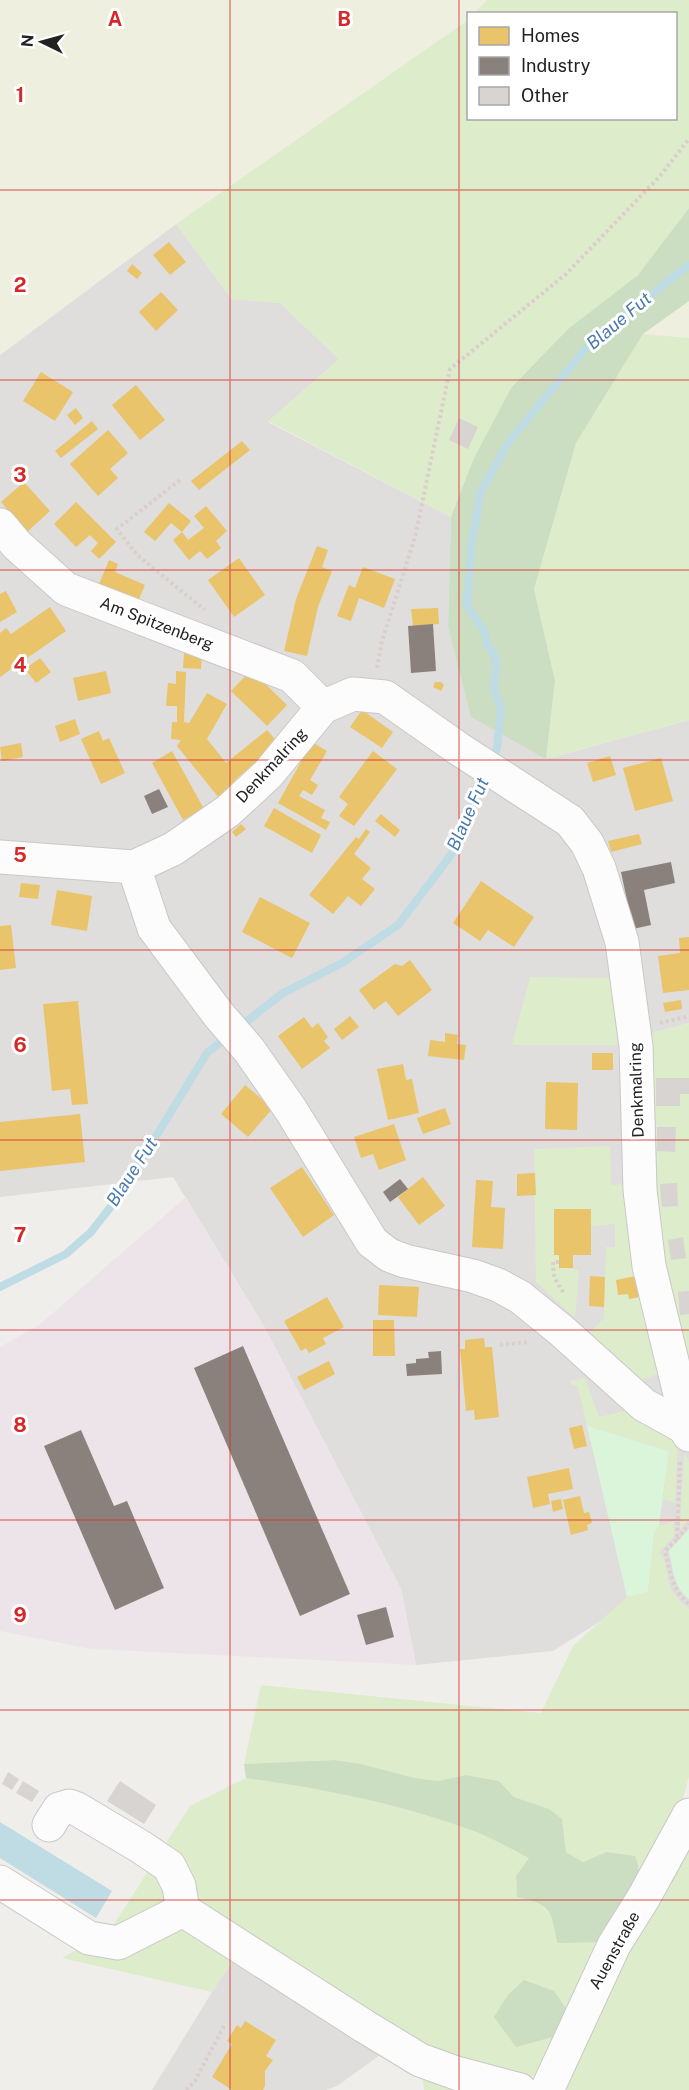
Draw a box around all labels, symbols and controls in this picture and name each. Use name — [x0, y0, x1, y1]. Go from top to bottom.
text: A — [108, 7, 122, 31]
text: B — [337, 7, 351, 31]
north arrow — [12, 12, 72, 72]
legend — [467, 12, 677, 120]
text: Homes — [521, 25, 580, 46]
text: N — [18, 34, 38, 48]
text: Industry — [521, 55, 591, 76]
text: 1 — [16, 83, 24, 107]
text: Other — [521, 85, 569, 106]
text: 2 — [14, 273, 26, 297]
water label: Blaue Fut — [582, 287, 655, 354]
text: 3 — [13, 463, 27, 487]
street label: Am Spitzenberg — [97, 593, 216, 654]
text: 4 — [13, 653, 27, 677]
street label: Denkmalring — [232, 724, 311, 807]
water label: Blaue Fut — [442, 774, 493, 854]
text: 5 — [13, 843, 27, 867]
text: 6 — [13, 1033, 27, 1057]
street label: Denkmalring — [625, 1042, 648, 1138]
water label: Blaue Fut — [102, 1133, 162, 1210]
text: 7 — [14, 1223, 26, 1247]
text: 8 — [13, 1413, 27, 1437]
text: 9 — [13, 1603, 27, 1627]
street label: Auenstraße — [585, 1908, 644, 1993]

